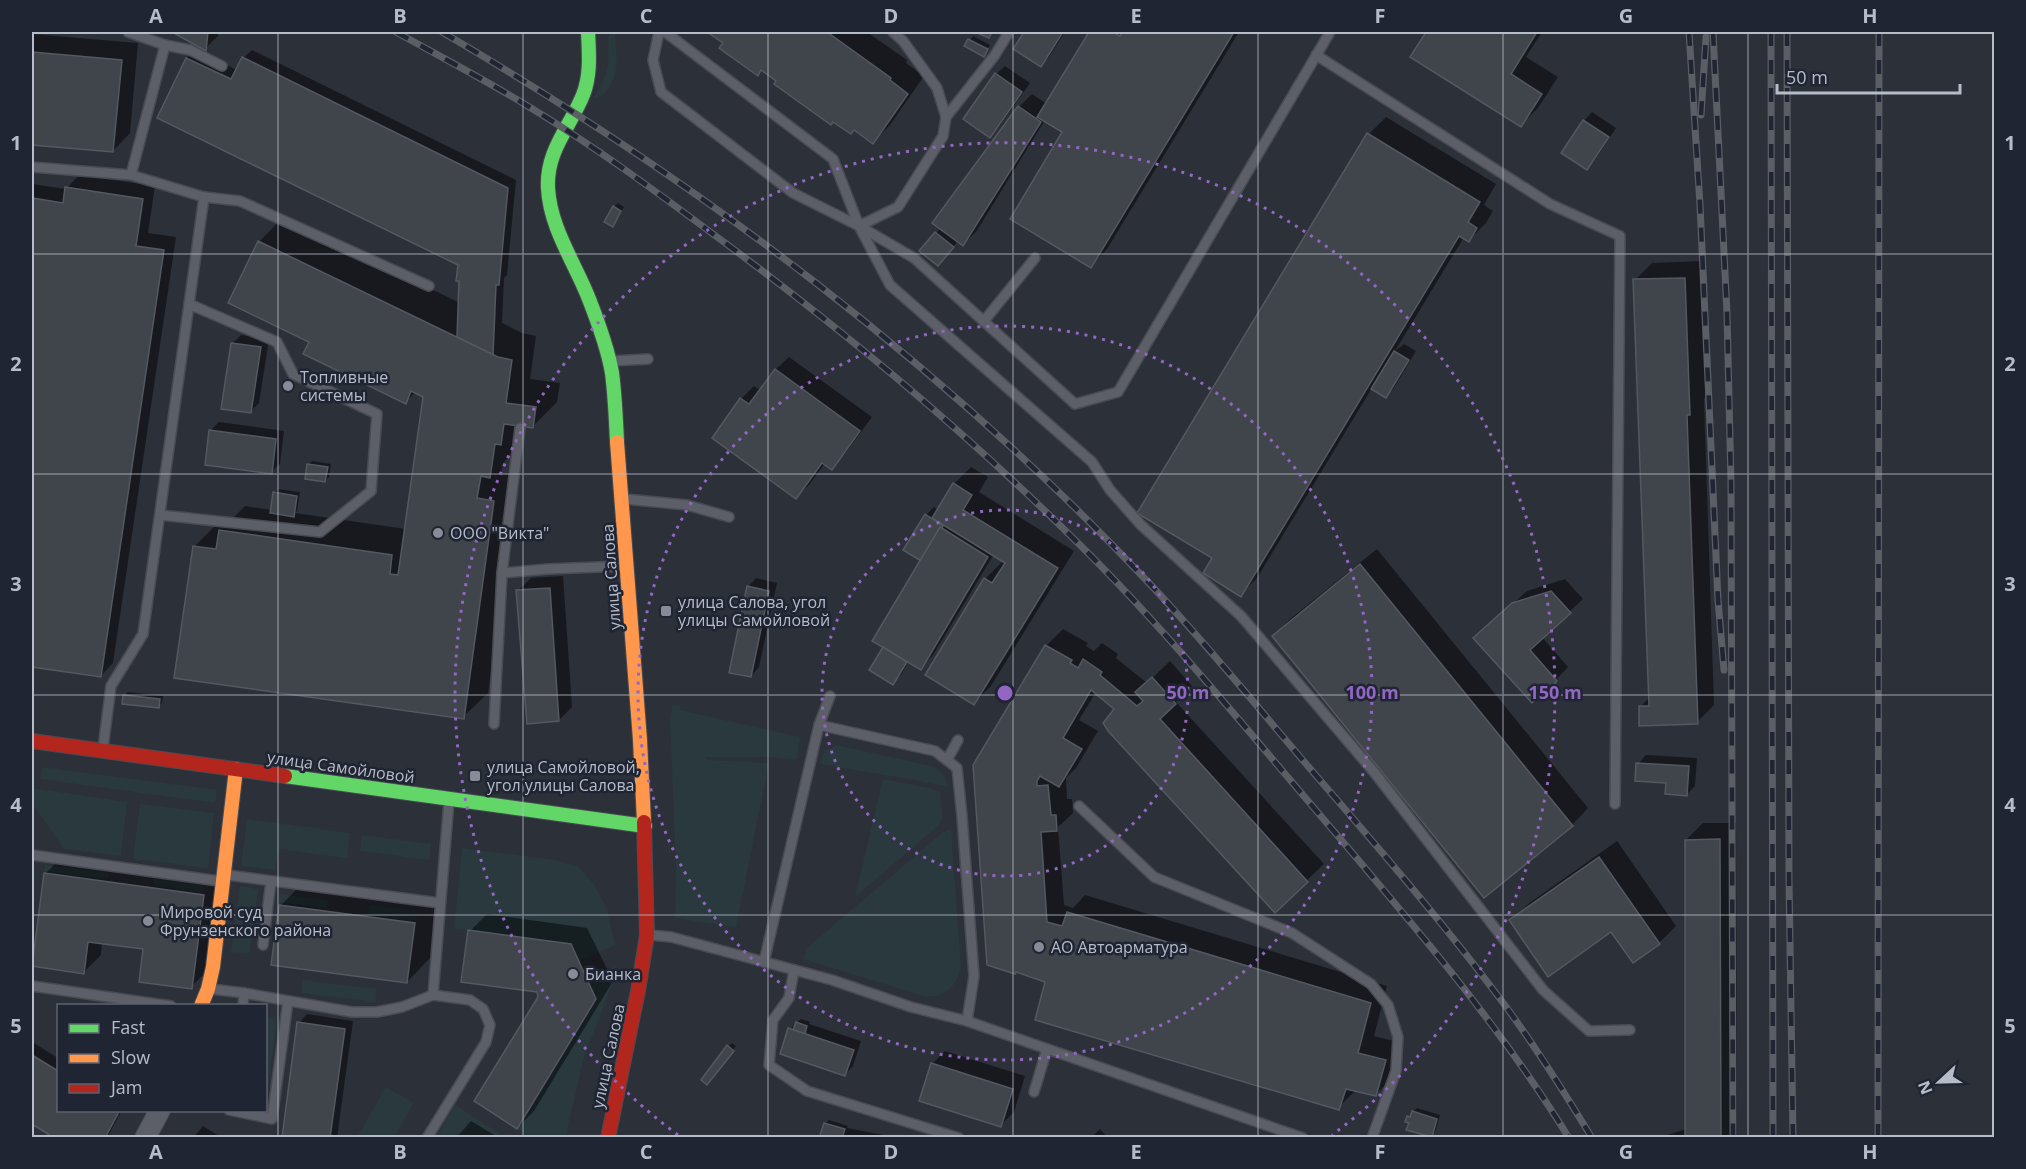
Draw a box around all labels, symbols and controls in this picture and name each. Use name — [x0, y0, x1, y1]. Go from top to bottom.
text: A — [149, 2, 163, 29]
text: B — [393, 2, 407, 29]
text: C — [640, 2, 653, 29]
text: D — [884, 2, 898, 29]
text: E — [1130, 2, 1142, 29]
text: F — [1375, 2, 1385, 29]
text: G — [1619, 2, 1633, 29]
text: H — [1862, 2, 1878, 29]
scale bar — [1777, 57, 1960, 95]
text: 50 m — [1786, 65, 1828, 89]
text: 1 — [10, 129, 22, 156]
text: 1 — [2004, 129, 2016, 156]
text: 2 — [10, 350, 22, 377]
text: 2 — [2004, 350, 2016, 377]
place label: Топливные системы — [300, 366, 388, 406]
marker: Топливные системы — [281, 379, 295, 393]
place label: ООО "Викта" — [450, 522, 549, 544]
street label: улица Салова — [596, 523, 626, 631]
marker: ООО "Викта" — [431, 526, 445, 540]
text: 3 — [10, 570, 22, 597]
text: 3 — [2004, 570, 2016, 597]
place label: улица Салова, угол улицы Самойловой — [678, 591, 830, 631]
marker: улица Салова, угол улицы Самойловой — [659, 604, 673, 618]
text: 50 m — [1167, 680, 1209, 704]
text: 100 m — [1345, 680, 1399, 704]
text: 150 m — [1528, 680, 1582, 704]
centre of rings — [995, 683, 1015, 703]
street label: улица Самойловой — [266, 746, 416, 788]
place label: улица Самойловой, угол улицы Салова — [487, 756, 640, 796]
marker: улица Самойловой, угол улицы Салова — [468, 769, 482, 783]
text: 4 — [10, 791, 22, 818]
text: 4 — [2004, 791, 2016, 818]
place label: Мировой суд Фрунзенского района — [160, 901, 331, 941]
marker: Мировой суд Фрунзенского района — [141, 914, 155, 928]
place label: АО Автоарматура — [1051, 936, 1188, 958]
marker: АО Автоарматура — [1032, 940, 1046, 954]
place label: Бианка — [585, 963, 641, 985]
marker: Бианка — [566, 967, 580, 981]
street label: улица Салова — [586, 1002, 630, 1110]
legend — [57, 1004, 267, 1112]
text: 5 — [10, 1012, 22, 1039]
text: 5 — [2004, 1012, 2016, 1039]
text: Fast — [111, 1015, 145, 1039]
text: Slow — [111, 1045, 150, 1069]
north arrow — [1909, 1052, 1969, 1112]
text: Jam — [109, 1075, 143, 1099]
text: N — [1912, 1077, 1938, 1098]
text: A — [149, 1138, 163, 1165]
text: B — [393, 1138, 407, 1165]
text: C — [640, 1138, 653, 1165]
text: D — [884, 1138, 898, 1165]
text: E — [1130, 1138, 1142, 1165]
text: F — [1375, 1138, 1385, 1165]
text: G — [1619, 1138, 1633, 1165]
text: H — [1862, 1138, 1878, 1165]

